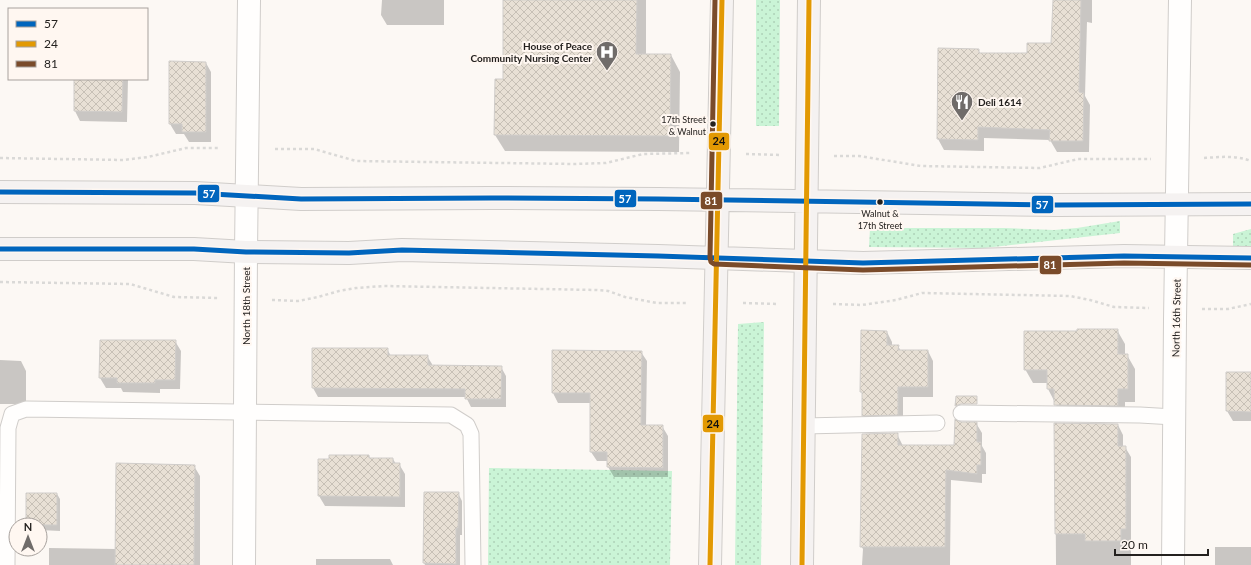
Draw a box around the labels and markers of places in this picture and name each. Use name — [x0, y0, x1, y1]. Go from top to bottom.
hospital icon: House of Peace Community Nursing Center — [594, 39, 620, 72]
place label: House of Peace Community Nursing Center — [471, 40, 593, 64]
restaurant icon: Deli 1614 — [949, 89, 975, 122]
place label: Deli 1614 — [978, 96, 1022, 108]
place label: 17th Street & Walnut — [661, 114, 707, 137]
marker: 17th Street & Walnut — [708, 119, 718, 129]
marker: Walnut & 17th Street — [875, 197, 885, 207]
place label: Walnut & 17th Street — [858, 208, 903, 231]

